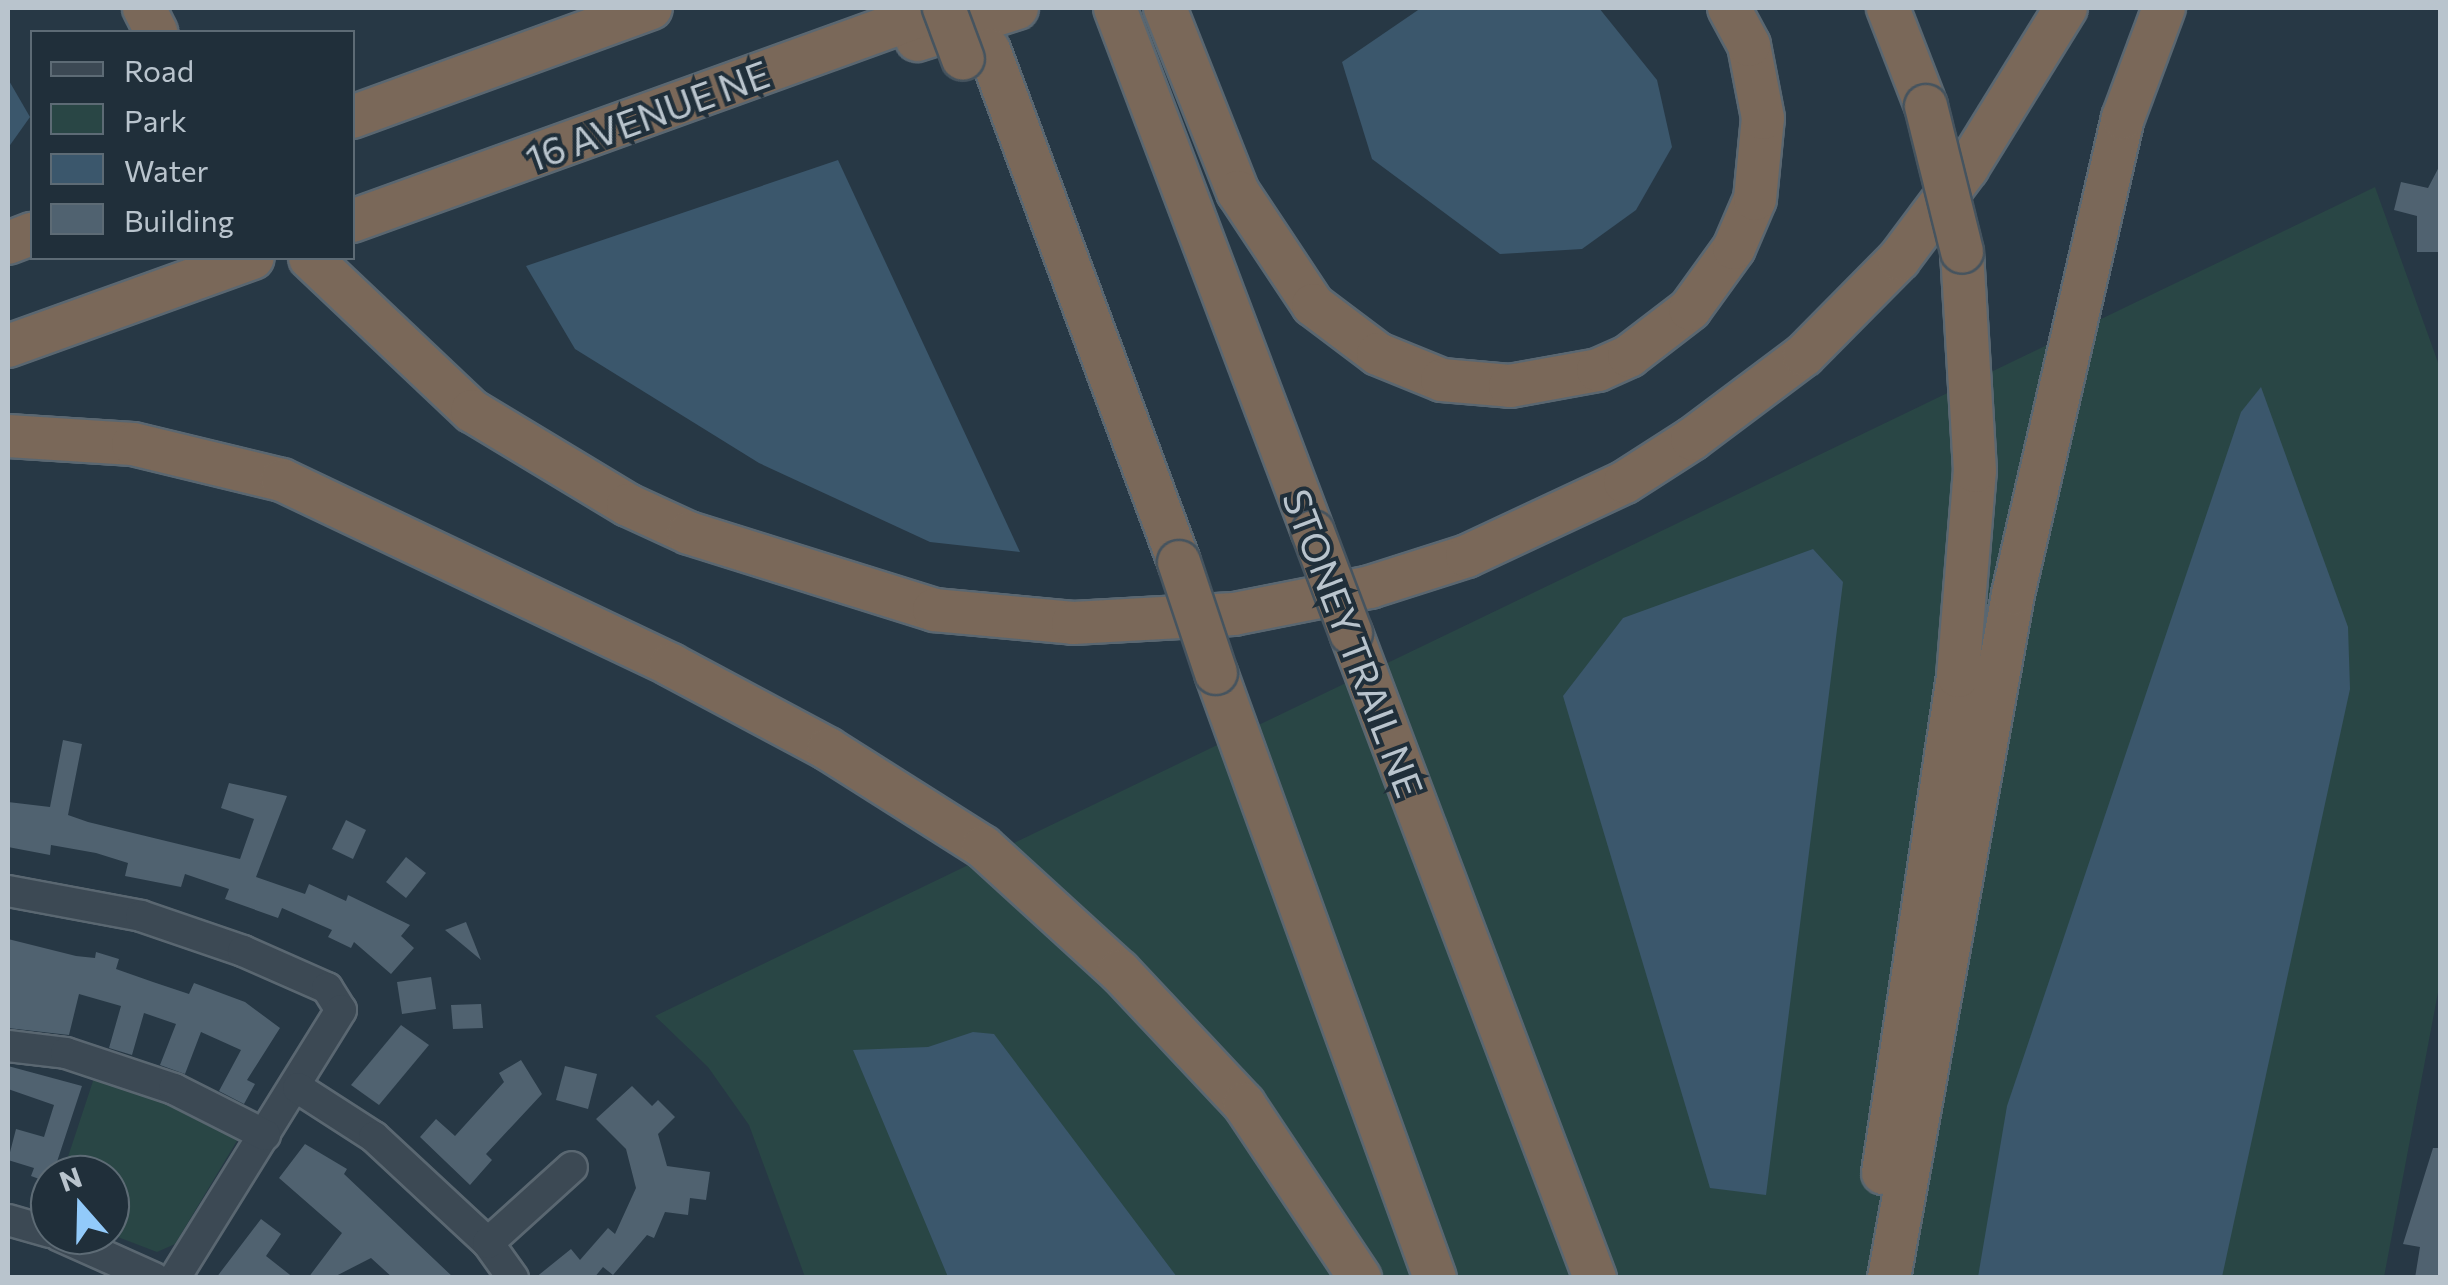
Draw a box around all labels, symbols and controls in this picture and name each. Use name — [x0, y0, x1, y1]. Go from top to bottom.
legend — [30, 30, 355, 260]
street label: 16 AVENUE NE — [519, 50, 775, 180]
text: Road — [124, 51, 194, 88]
text: Park — [124, 101, 187, 138]
text: Water — [124, 151, 209, 188]
text: Building — [124, 201, 234, 238]
street label: STONEY TRAIL NE — [1274, 483, 1434, 803]
north arrow — [30, 1155, 130, 1255]
text: N — [55, 1159, 86, 1198]

